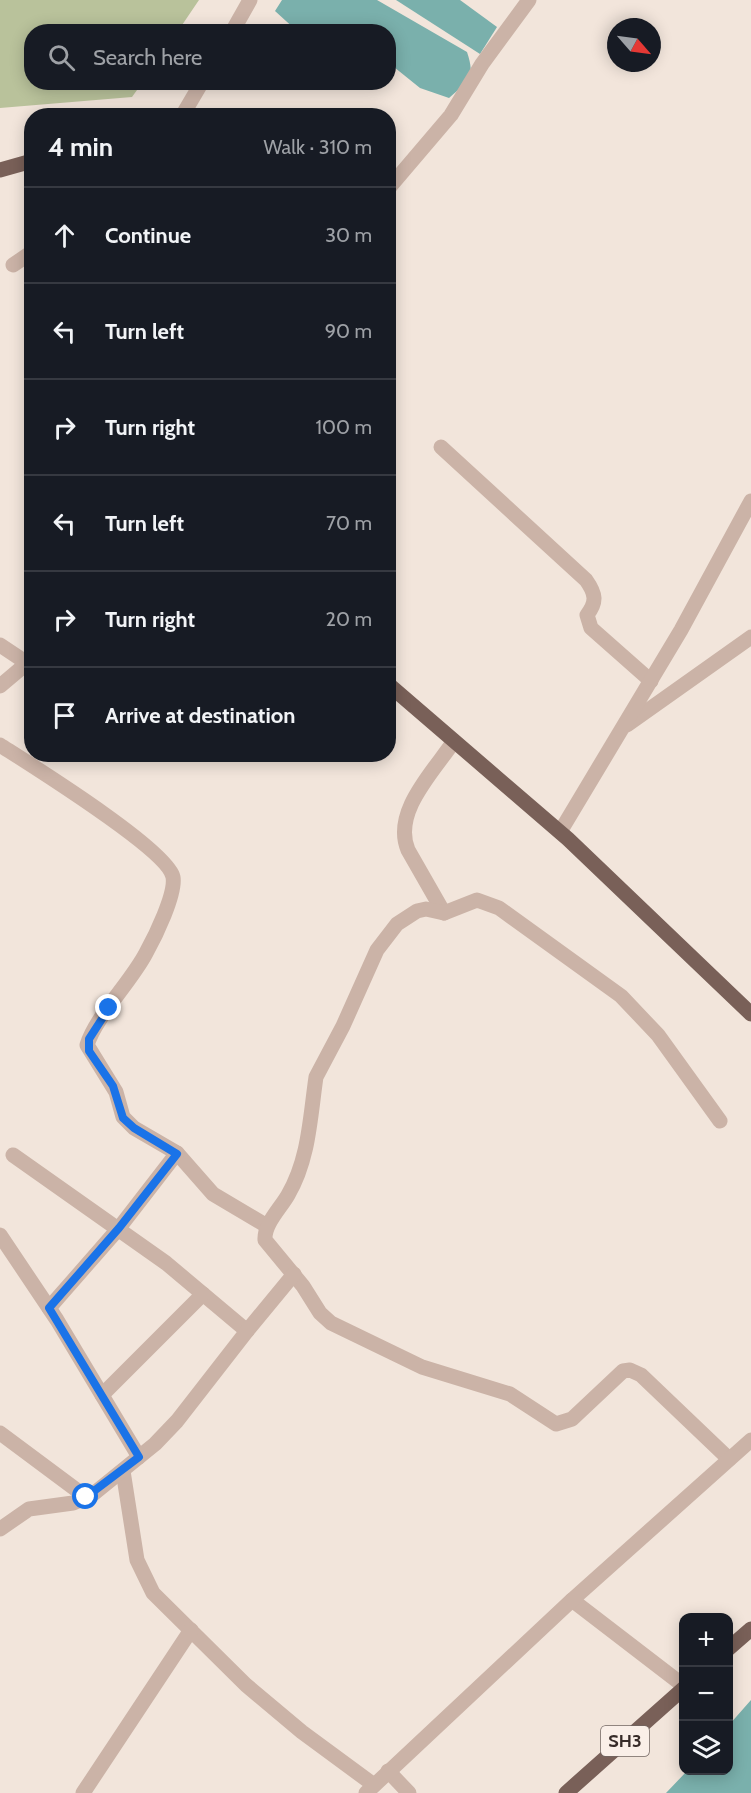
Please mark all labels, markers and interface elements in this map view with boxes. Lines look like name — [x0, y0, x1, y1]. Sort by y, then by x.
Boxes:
north arrow — [607, 18, 661, 72]
search box — [24, 24, 396, 90]
icon: search — [45, 41, 78, 74]
text: Search here — [93, 44, 202, 71]
text: 4 min — [48, 131, 113, 163]
text: Walk · 310 m — [264, 135, 372, 159]
icon: ahead — [48, 219, 81, 252]
text: Continue — [105, 222, 191, 249]
text: 30 m — [325, 223, 372, 247]
icon: left — [48, 315, 81, 348]
text: Turn left — [105, 318, 184, 345]
text: 90 m — [325, 319, 372, 343]
icon: right — [48, 411, 81, 444]
text: Turn right — [105, 414, 195, 441]
text: 100 m — [316, 415, 372, 439]
icon: left — [48, 507, 81, 540]
text: Turn left — [105, 510, 184, 537]
text: 70 m — [326, 511, 372, 535]
icon: right — [48, 603, 81, 636]
text: Turn right — [105, 606, 195, 633]
text: 20 m — [326, 607, 372, 631]
icon: arrive — [48, 699, 81, 732]
text: Arrive at destination — [105, 702, 295, 729]
route end — [95, 994, 121, 1020]
route start — [72, 1483, 98, 1509]
map controls — [679, 1613, 733, 1775]
button: + — [679, 1613, 733, 1667]
button: − — [679, 1667, 733, 1721]
button: layers — [679, 1721, 733, 1775]
road number: SH3 — [601, 1726, 649, 1756]

